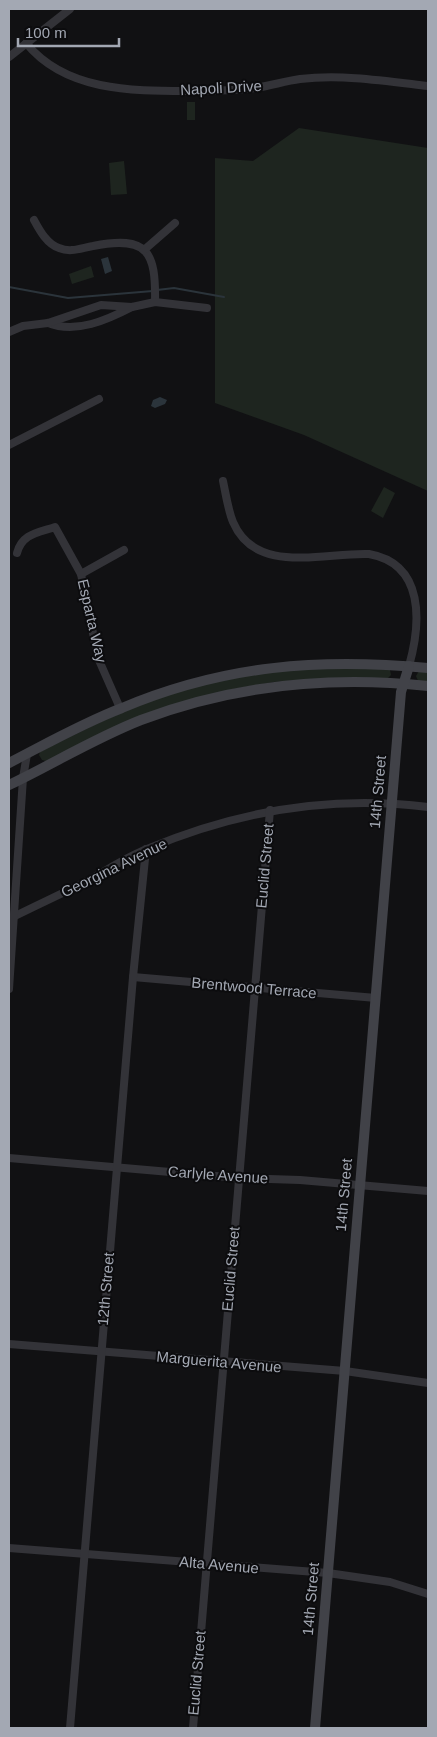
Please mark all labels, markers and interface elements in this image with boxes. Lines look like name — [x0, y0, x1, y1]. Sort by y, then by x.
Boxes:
scale bar — [18, 15, 119, 47]
text: 100 m — [25, 24, 67, 41]
street label: Napoli Drive — [180, 77, 262, 98]
street label: Esparta Way — [75, 577, 110, 665]
street label: 14th Street — [366, 754, 389, 829]
street label: Euclid Street — [252, 822, 277, 909]
street label: Georgina Avenue — [58, 835, 169, 901]
street label: Brentwood Terrace — [191, 974, 317, 1001]
street label: 14th Street — [332, 1157, 355, 1232]
street label: Carlyle Avenue — [167, 1163, 269, 1186]
street label: Euclid Street — [218, 1225, 243, 1312]
street label: 12th Street — [94, 1251, 117, 1326]
street label: Marguerita Avenue — [156, 1348, 282, 1375]
street label: Alta Avenue — [179, 1553, 260, 1576]
street label: 14th Street — [299, 1561, 322, 1636]
street label: Euclid Street — [184, 1629, 209, 1716]

